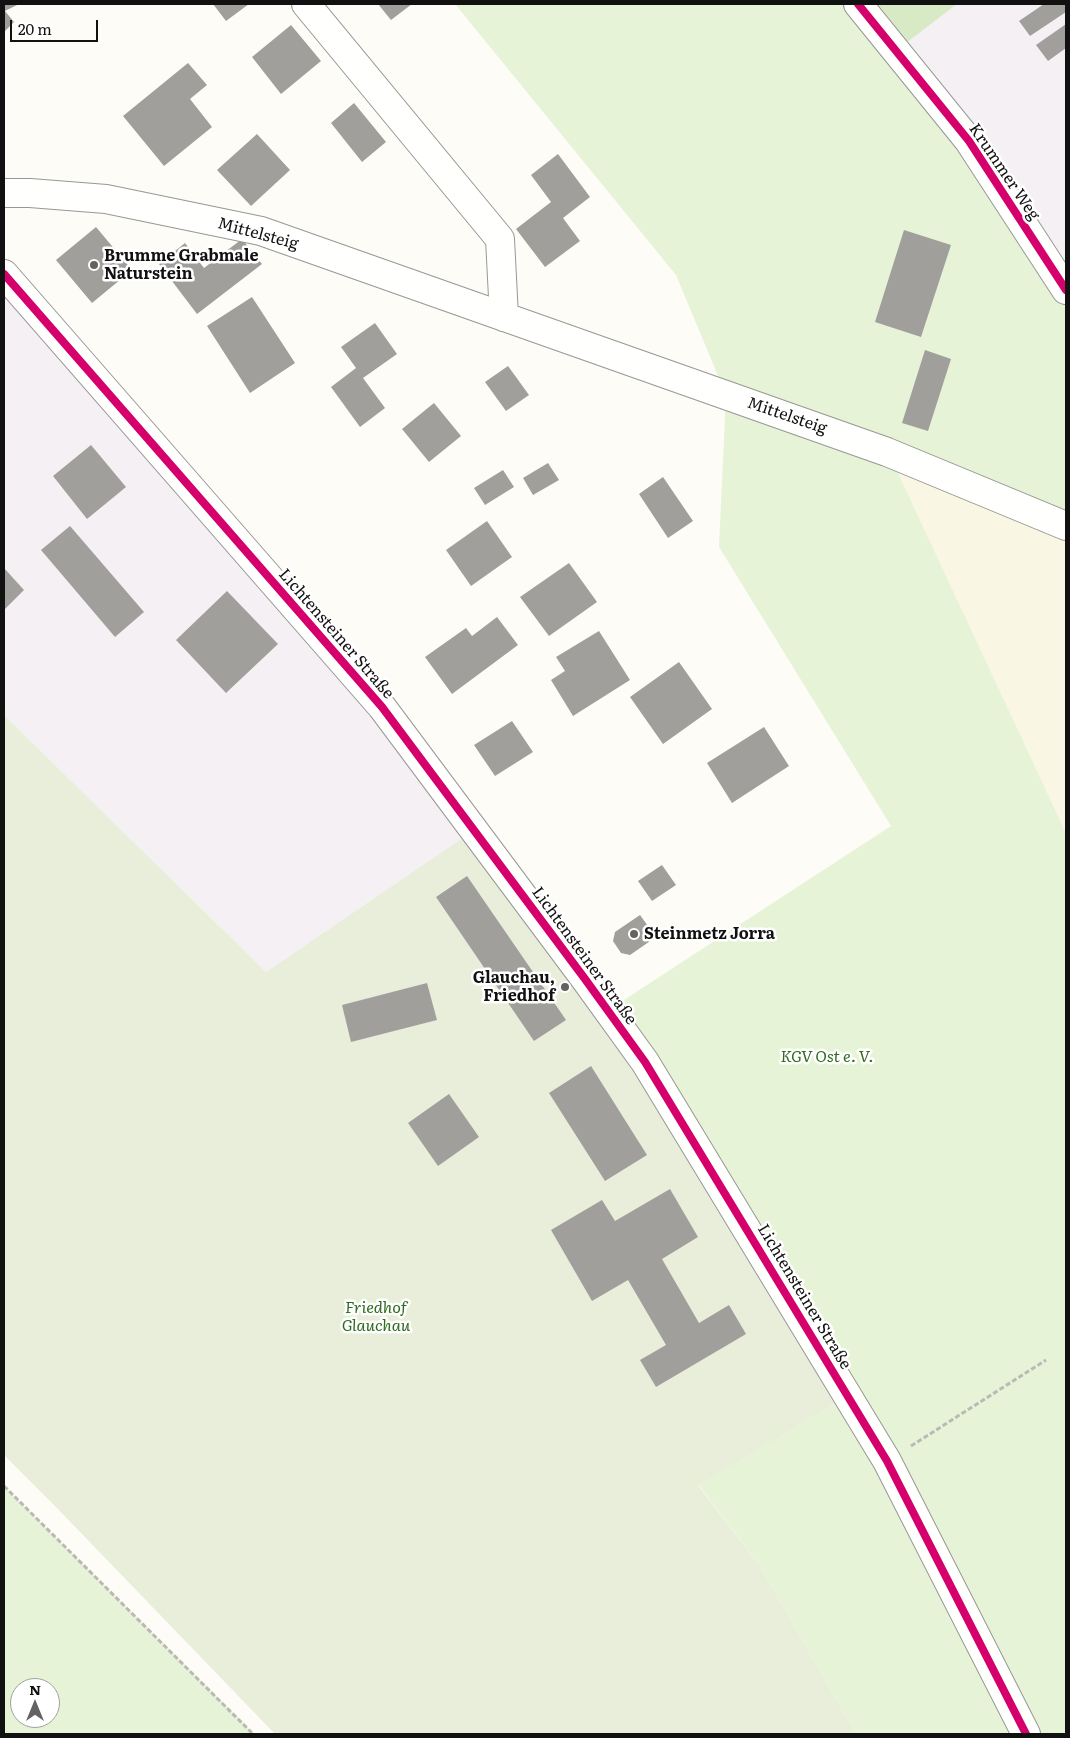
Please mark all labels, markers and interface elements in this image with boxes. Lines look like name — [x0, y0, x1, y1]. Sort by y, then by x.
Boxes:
scale bar — [12, 10, 100, 42]
text: 20 m — [18, 17, 52, 40]
street label: Krummer Weg — [965, 120, 1043, 224]
street label: Mittelsteig — [215, 214, 301, 254]
place label: Brumme Grabmale Naturstein — [104, 246, 258, 284]
marker: Brumme Grabmale Naturstein — [88, 259, 100, 271]
street label: Mittelsteig — [745, 393, 829, 439]
street label: Lichtensteiner Straße — [274, 565, 398, 703]
street label: Lichtensteiner Straße — [527, 883, 641, 1029]
place label: Steinmetz Jorra — [644, 924, 775, 944]
marker: Steinmetz Jorra — [628, 928, 640, 940]
place label: Glauchau, Friedhof — [473, 968, 555, 1006]
marker: Glauchau, Friedhof — [559, 981, 571, 993]
park label: KGV Ost e. V. — [781, 1047, 873, 1067]
street label: Lichtensteiner Straße — [753, 1221, 855, 1373]
park label: Friedhof Glauchau — [342, 1298, 410, 1336]
north arrow — [10, 1678, 60, 1728]
text: N — [29, 1679, 41, 1699]

